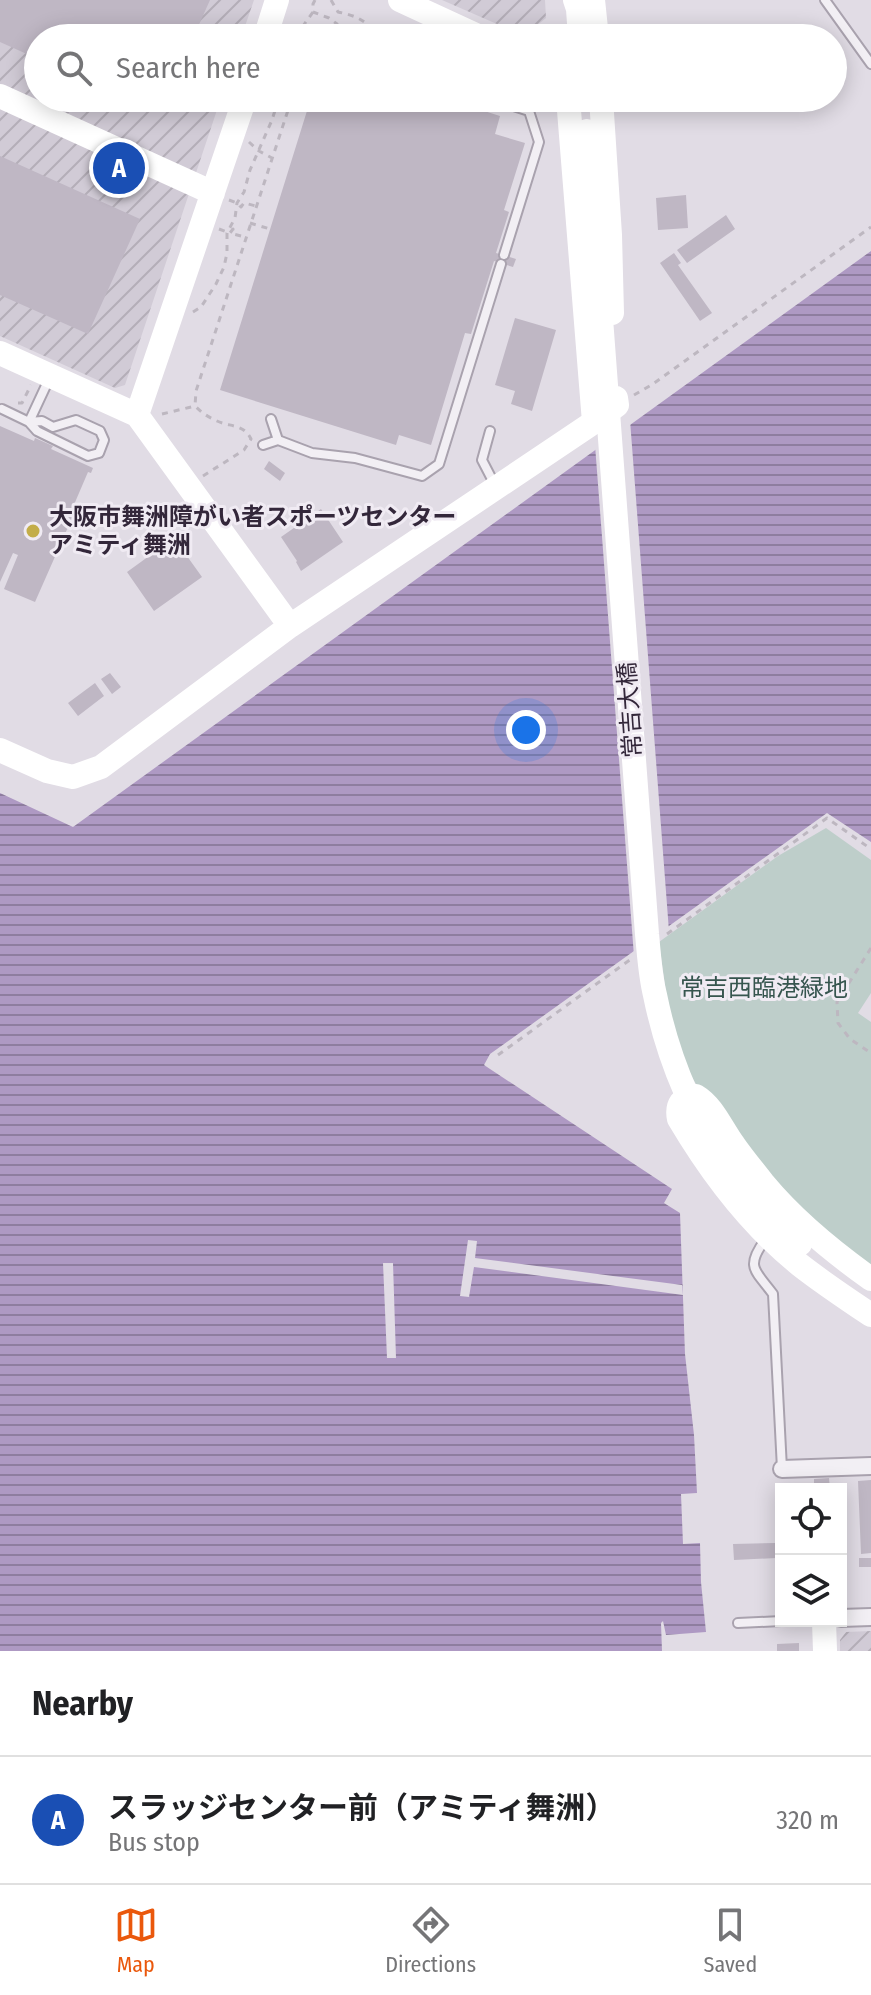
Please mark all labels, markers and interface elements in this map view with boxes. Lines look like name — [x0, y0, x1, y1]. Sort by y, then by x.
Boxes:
search box — [24, 24, 847, 112]
icon: search — [52, 46, 96, 90]
text: Search here — [116, 50, 261, 86]
pin: A — [93, 138, 145, 198]
place label: 大阪市舞洲障がい者スポーツセンター アミティ舞洲 — [49, 503, 457, 559]
marker: 大阪市舞洲障がい者スポーツセンター アミティ舞洲 — [24, 522, 42, 540]
street label: 常吉大橋 — [613, 661, 647, 759]
your location — [506, 710, 546, 750]
park label: 常吉西臨港緑地 — [680, 974, 848, 1002]
map controls — [775, 1483, 847, 1627]
button: locate — [775, 1483, 847, 1555]
button: layers — [775, 1555, 847, 1627]
text: Nearby — [32, 1683, 133, 1724]
text: スラッジセンター前（アミティ舞洲） — [108, 1790, 616, 1826]
text: A — [51, 1805, 65, 1836]
text: 320 m — [776, 1805, 839, 1836]
text: Bus stop — [108, 1827, 200, 1858]
tab: Map — [114, 1903, 158, 1978]
tab: Directions — [385, 1903, 476, 1978]
tab: Saved — [704, 1903, 757, 1978]

